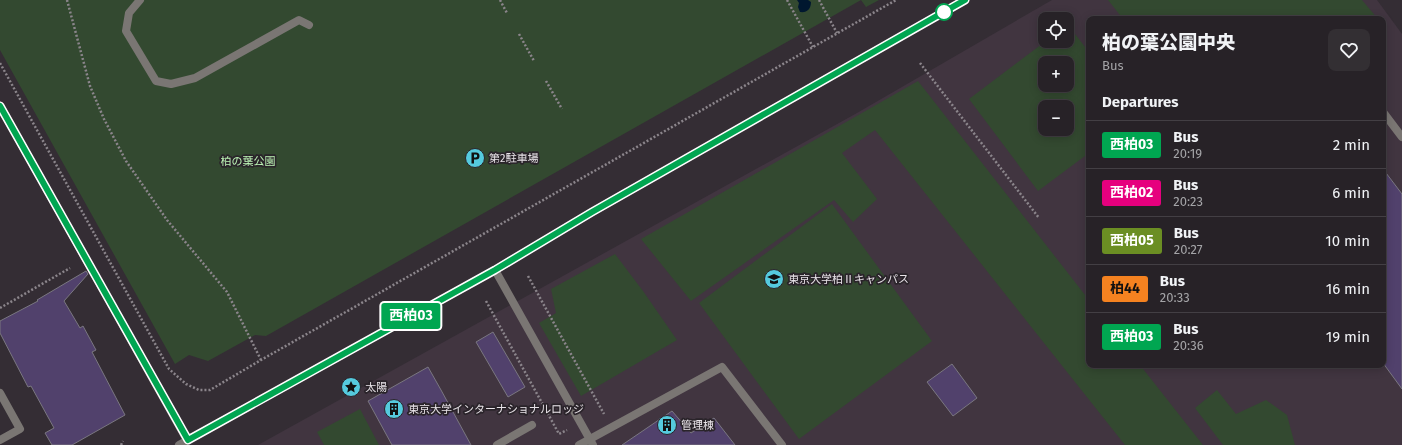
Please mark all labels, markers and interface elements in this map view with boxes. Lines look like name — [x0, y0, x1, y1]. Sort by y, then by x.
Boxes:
unlabelled marker — [935, 3, 953, 21]
map controls — [1038, 12, 1074, 136]
button: locate — [1038, 12, 1074, 48]
button: heart — [1328, 29, 1370, 71]
text: 柏の葉公園中央 — [1102, 31, 1235, 54]
button: + — [1038, 56, 1074, 92]
text: Bus — [1102, 58, 1124, 73]
text: Departures — [1102, 93, 1179, 111]
button: − — [1038, 100, 1074, 136]
text: Bus — [1173, 128, 1198, 146]
text: 西柏03 — [1110, 136, 1153, 153]
text: 2 min — [1333, 136, 1370, 154]
text: 20:19 — [1173, 146, 1202, 161]
parking icon: 第2駐車場 — [464, 147, 486, 169]
place label: 第2駐車場 — [489, 152, 538, 165]
park label: 柏の葉公園 — [221, 155, 276, 168]
text: Bus — [1173, 176, 1198, 194]
text: 西柏02 — [1110, 184, 1153, 201]
text: 6 min — [1332, 184, 1370, 202]
text: 20:23 — [1173, 194, 1203, 209]
text: Bus — [1174, 224, 1199, 242]
text: 西柏05 — [1110, 232, 1154, 249]
text: 10 min — [1325, 232, 1370, 250]
text: 20:27 — [1174, 242, 1203, 257]
school or university icon: 東京大学柏Ⅱキャンパス — [763, 268, 785, 290]
text: Bus — [1160, 272, 1185, 290]
place label: 東京大学柏Ⅱキャンパス — [788, 273, 909, 286]
text: 柏44 — [1110, 280, 1140, 297]
text: 16 min — [1326, 280, 1370, 298]
text: 20:33 — [1160, 290, 1190, 305]
line badge: 西柏03 — [383, 303, 439, 329]
text: 西柏03 — [389, 307, 433, 324]
text: Bus — [1173, 320, 1198, 338]
text: 西柏03 — [1110, 328, 1153, 345]
text: 19 min — [1326, 328, 1370, 346]
text: 20:36 — [1173, 338, 1204, 353]
place icon: 太陽 — [340, 376, 362, 398]
place label: 太陽 — [365, 381, 387, 394]
building icon: 東京大学インターナショナルロッジ — [383, 398, 405, 420]
place label: 東京大学インターナショナルロッジ — [408, 403, 584, 416]
building icon: 管理棟 — [656, 414, 678, 436]
place label: 管理棟 — [681, 419, 714, 432]

